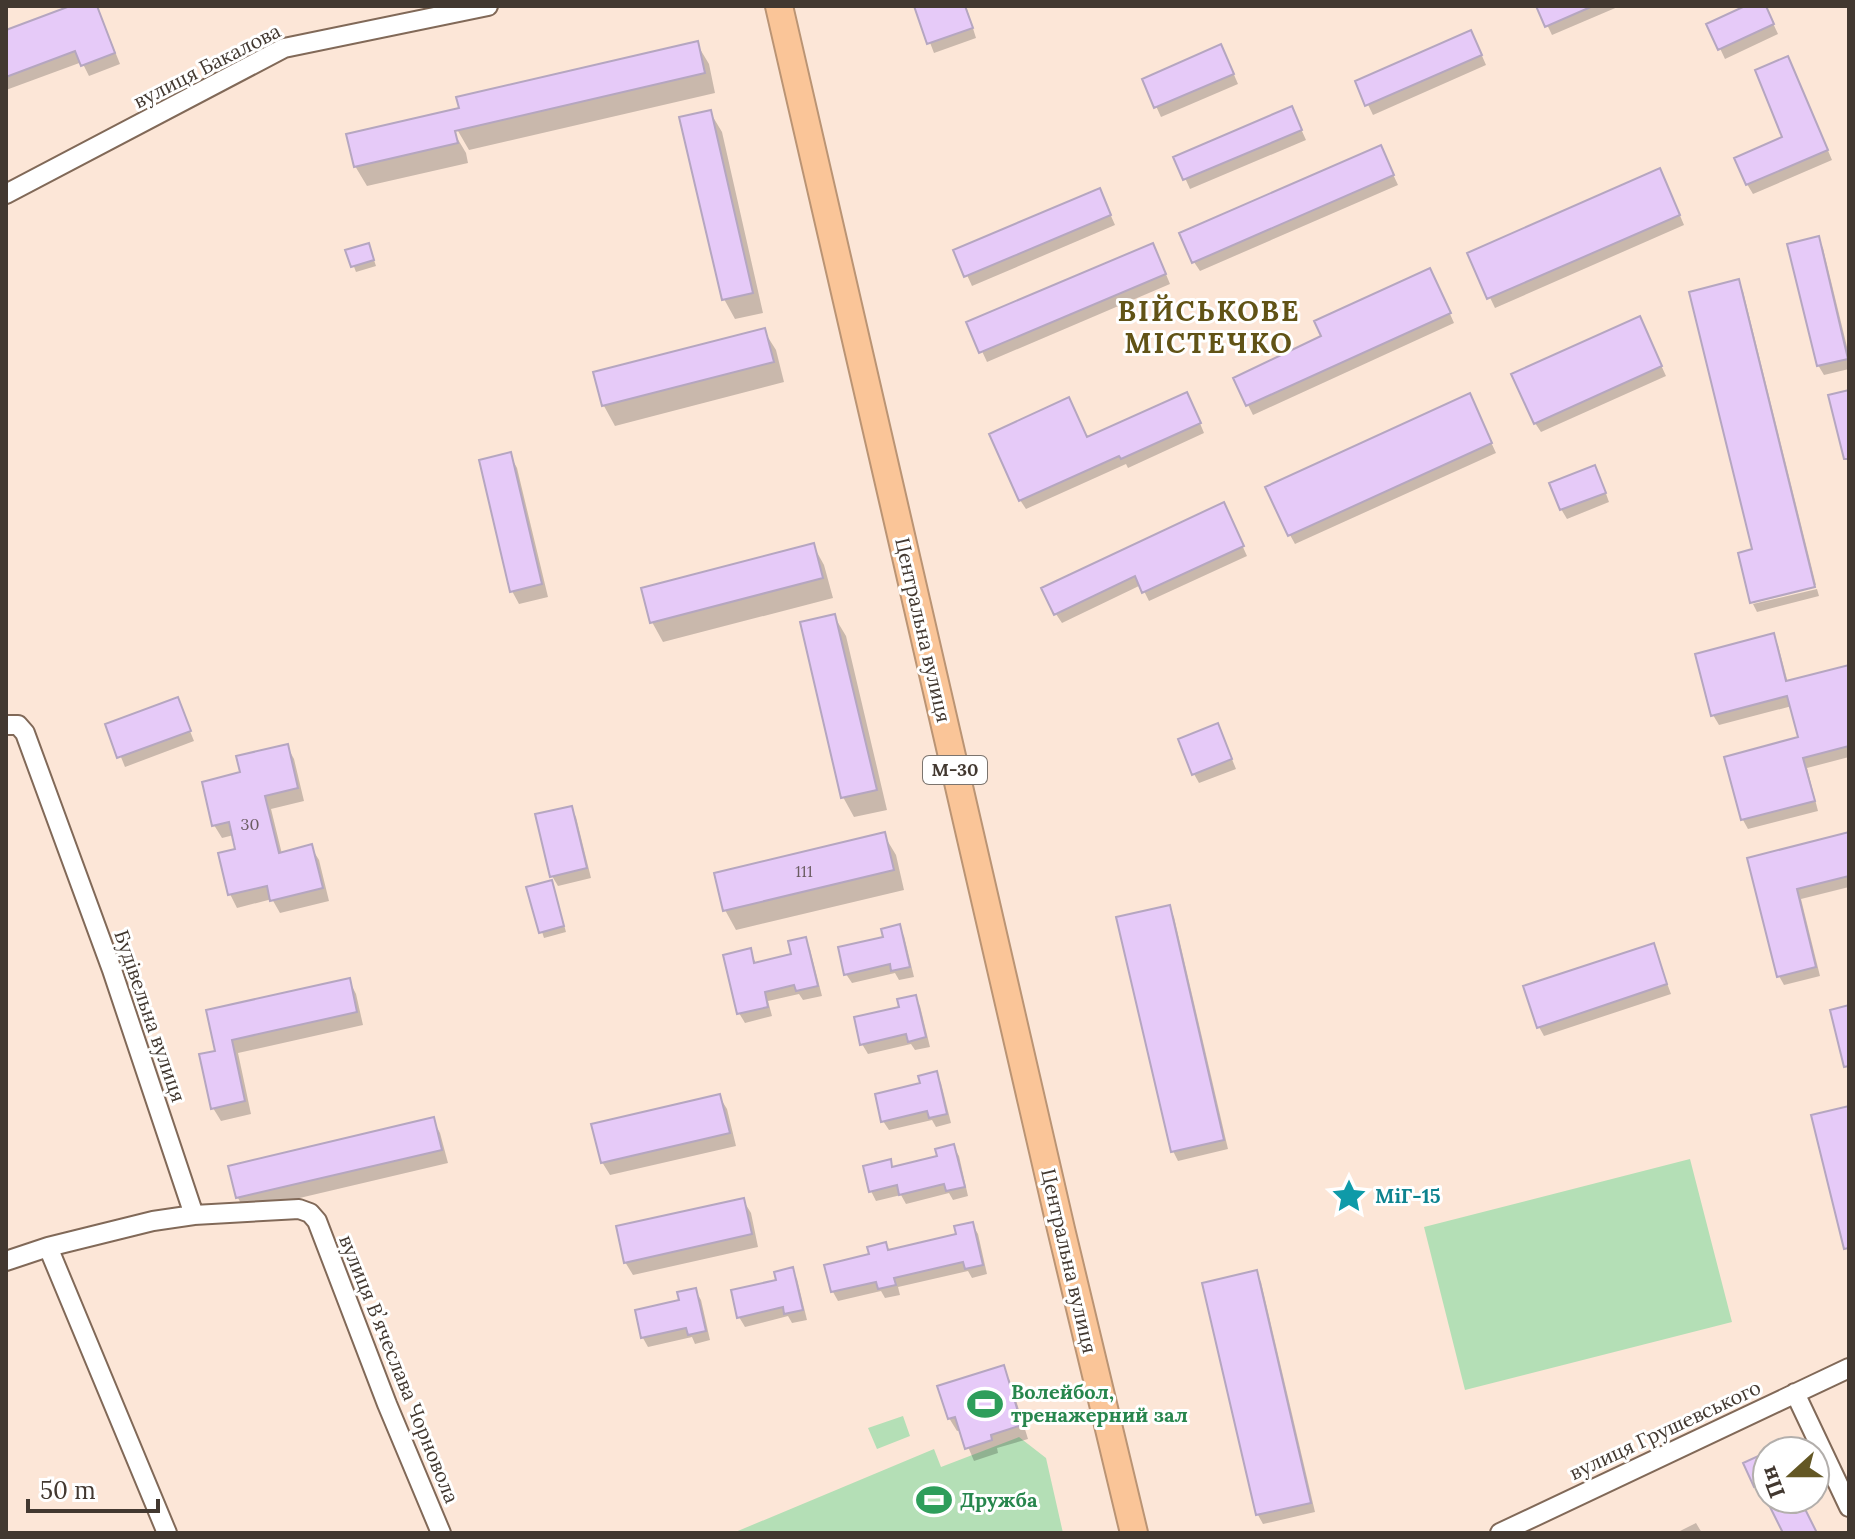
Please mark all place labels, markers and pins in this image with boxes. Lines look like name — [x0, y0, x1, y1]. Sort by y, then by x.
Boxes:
place icon: МіГ-15 — [1330, 1177, 1368, 1215]
place label: МіГ-15 — [1375, 1183, 1441, 1208]
place label: Волейбол, тренажерний зал — [1011, 1379, 1188, 1427]
sports icon: Волейбол, тренажерний зал — [966, 1385, 1004, 1423]
sports icon: Дружба — [915, 1481, 953, 1519]
place label: Дружба — [960, 1487, 1038, 1512]

